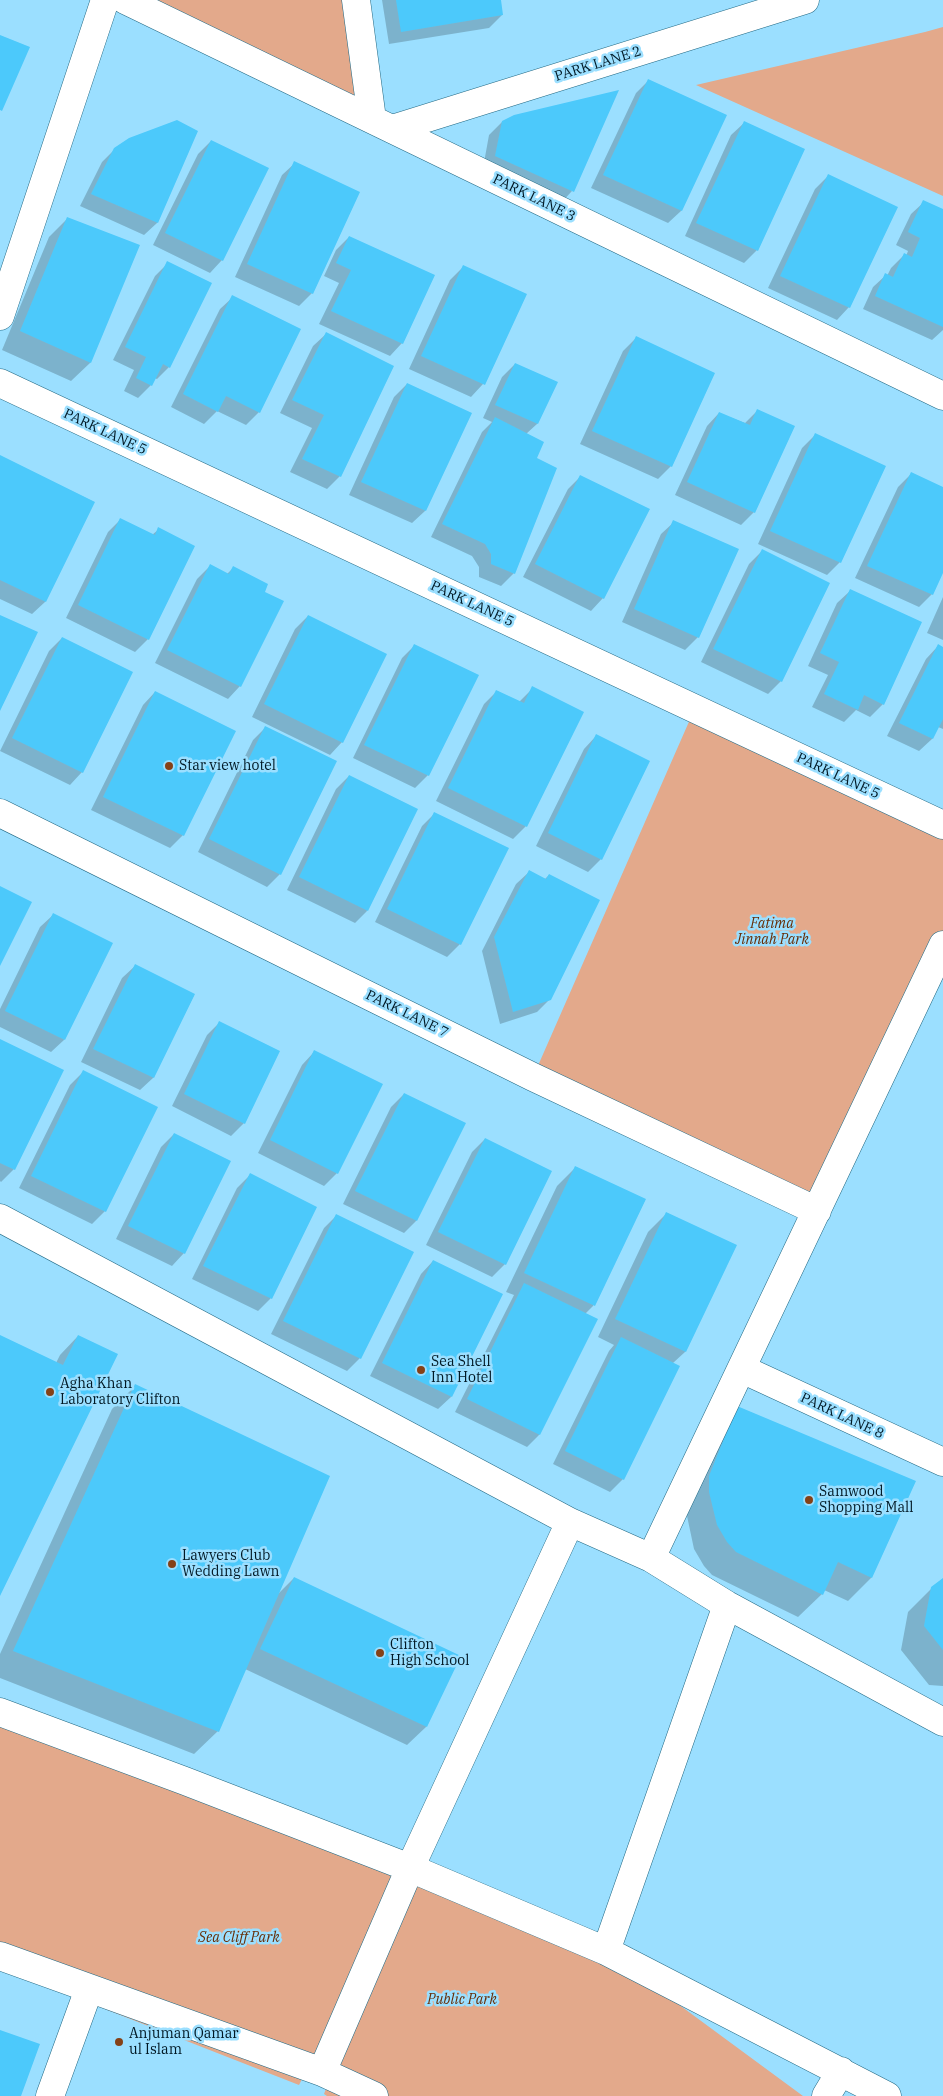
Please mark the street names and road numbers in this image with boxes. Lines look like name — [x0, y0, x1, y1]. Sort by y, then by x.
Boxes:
street label: PARK LANE 2 — [553, 43, 643, 85]
street label: PARK LANE 3 — [490, 171, 578, 225]
street label: PARK LANE 5 — [61, 405, 149, 459]
street label: PARK LANE 5 — [428, 577, 516, 631]
street label: PARK LANE 5 — [794, 749, 882, 803]
street label: PARK LANE 7 — [363, 987, 451, 1041]
street label: PARK LANE 8 — [798, 1389, 886, 1443]

